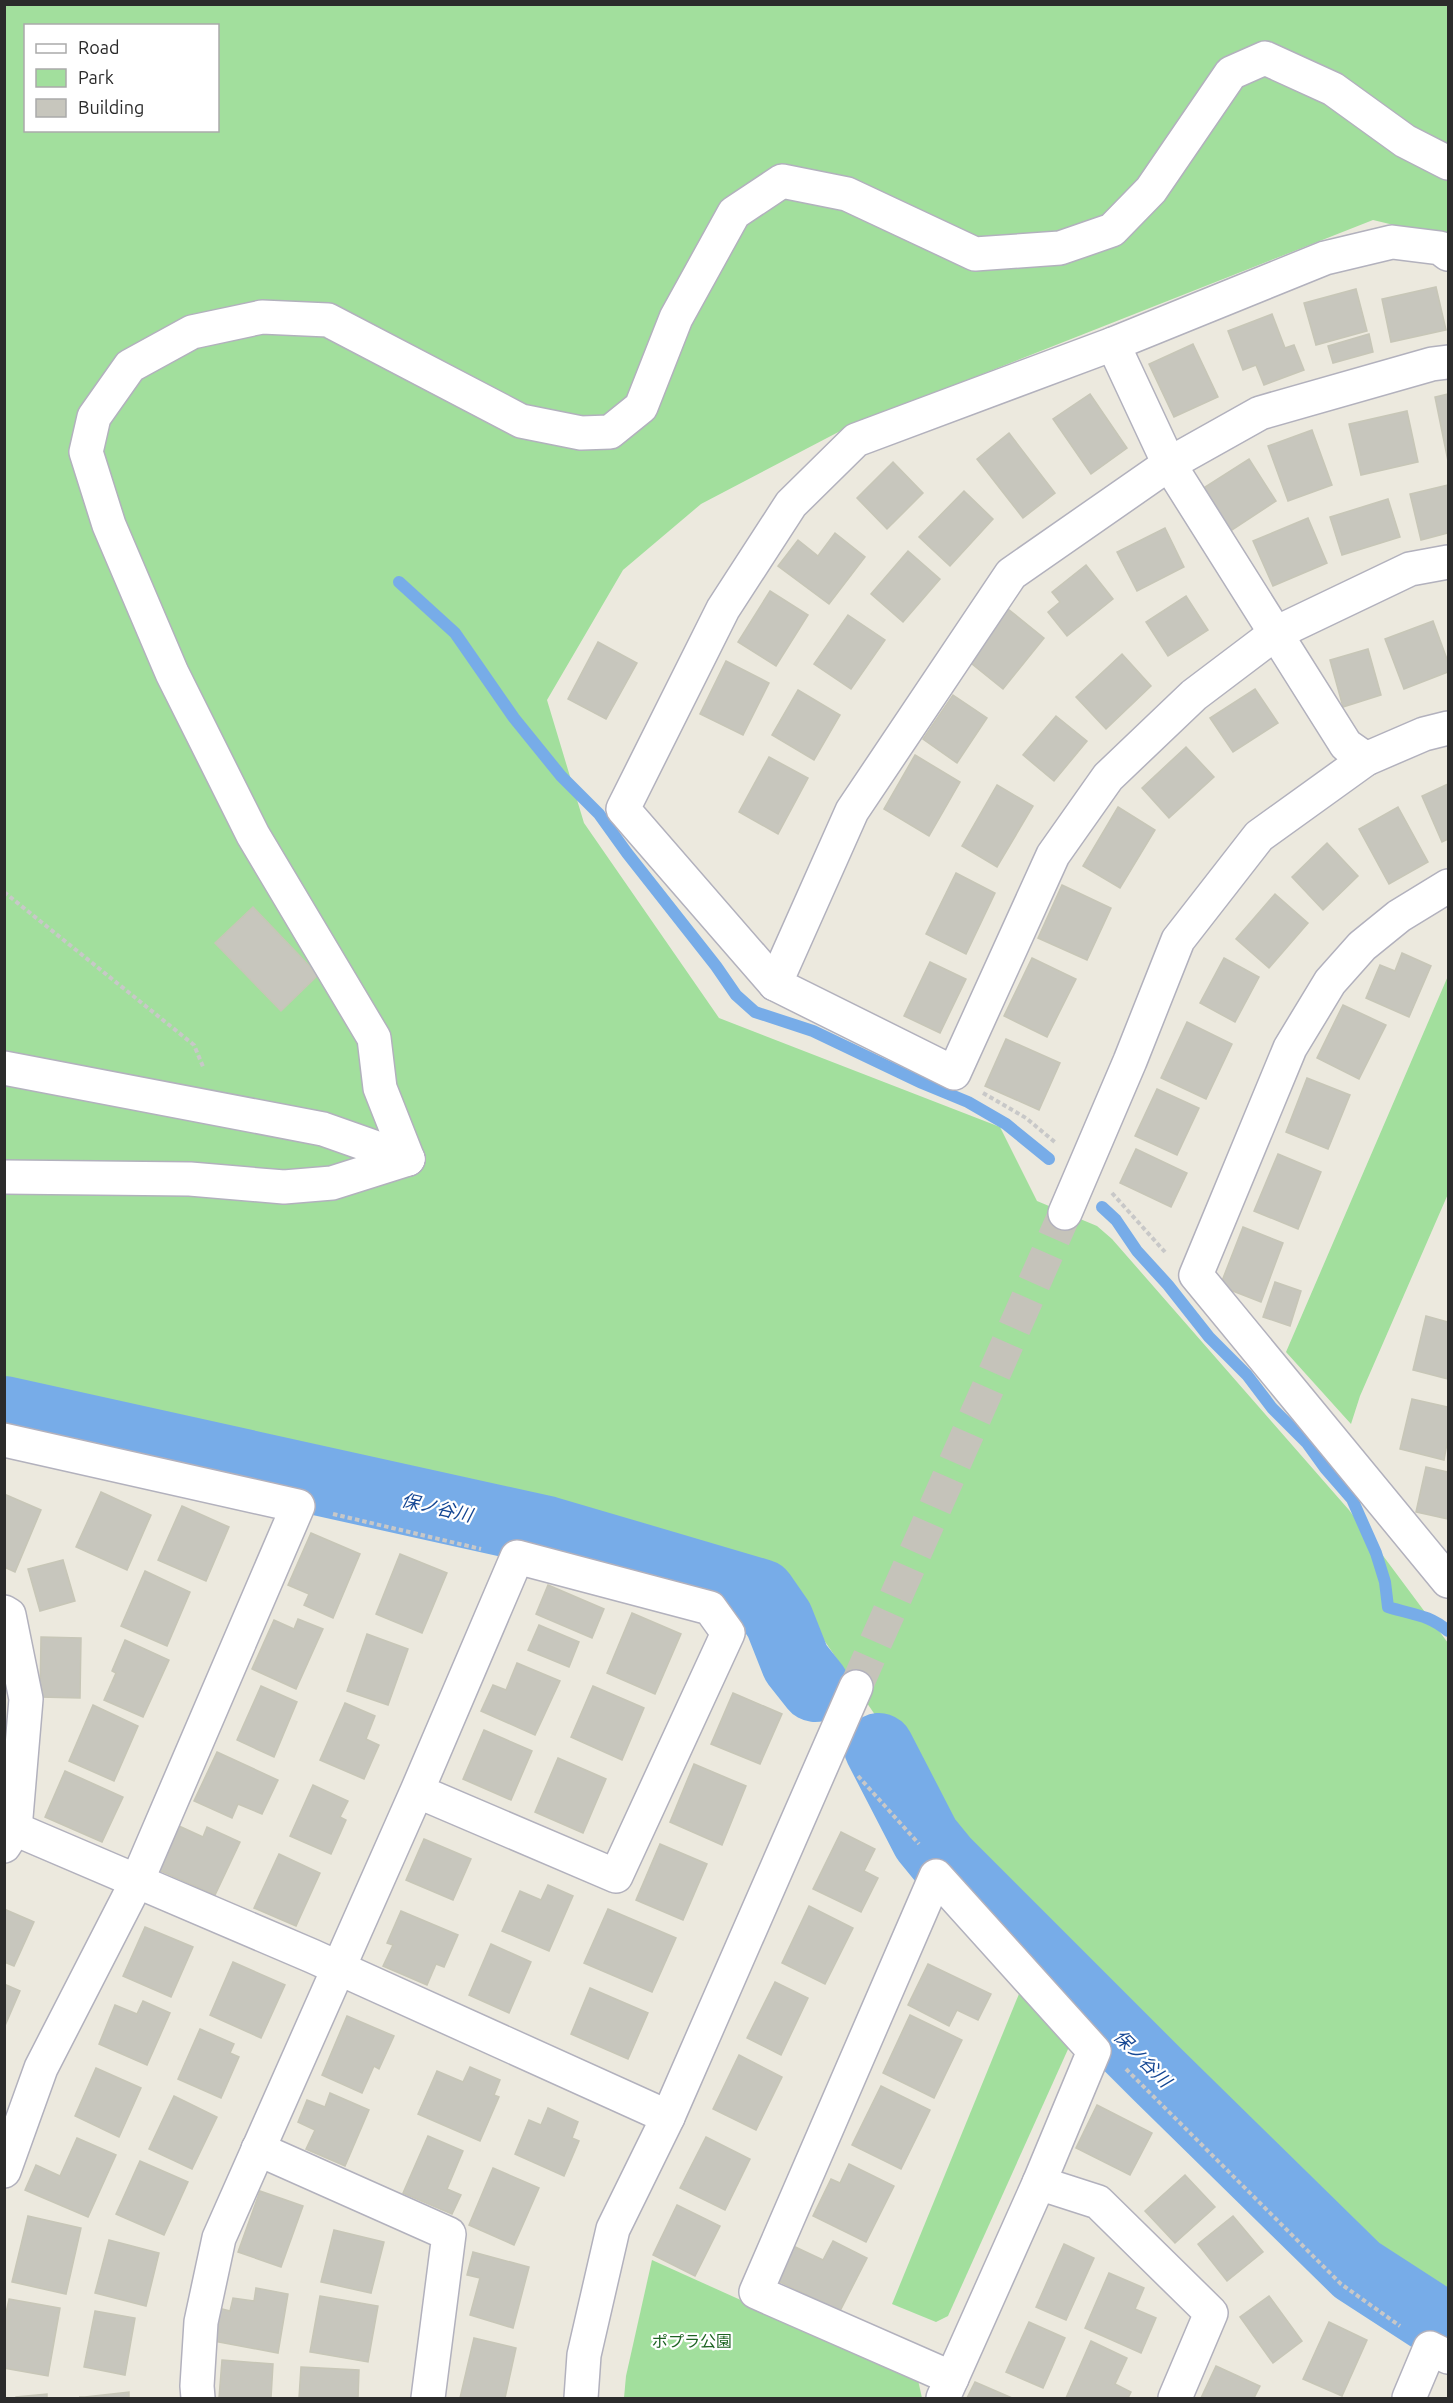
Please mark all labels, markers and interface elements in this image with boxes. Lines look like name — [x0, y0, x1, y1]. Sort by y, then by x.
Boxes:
legend — [24, 24, 219, 132]
text: Road — [78, 37, 120, 57]
text: Park — [78, 67, 114, 87]
text: Building — [78, 97, 144, 117]
water label: 保ノ谷川 — [400, 1489, 476, 1525]
water label: 保ノ谷川 — [1110, 2025, 1177, 2092]
park label: ポプラ公園 — [652, 2332, 732, 2350]

